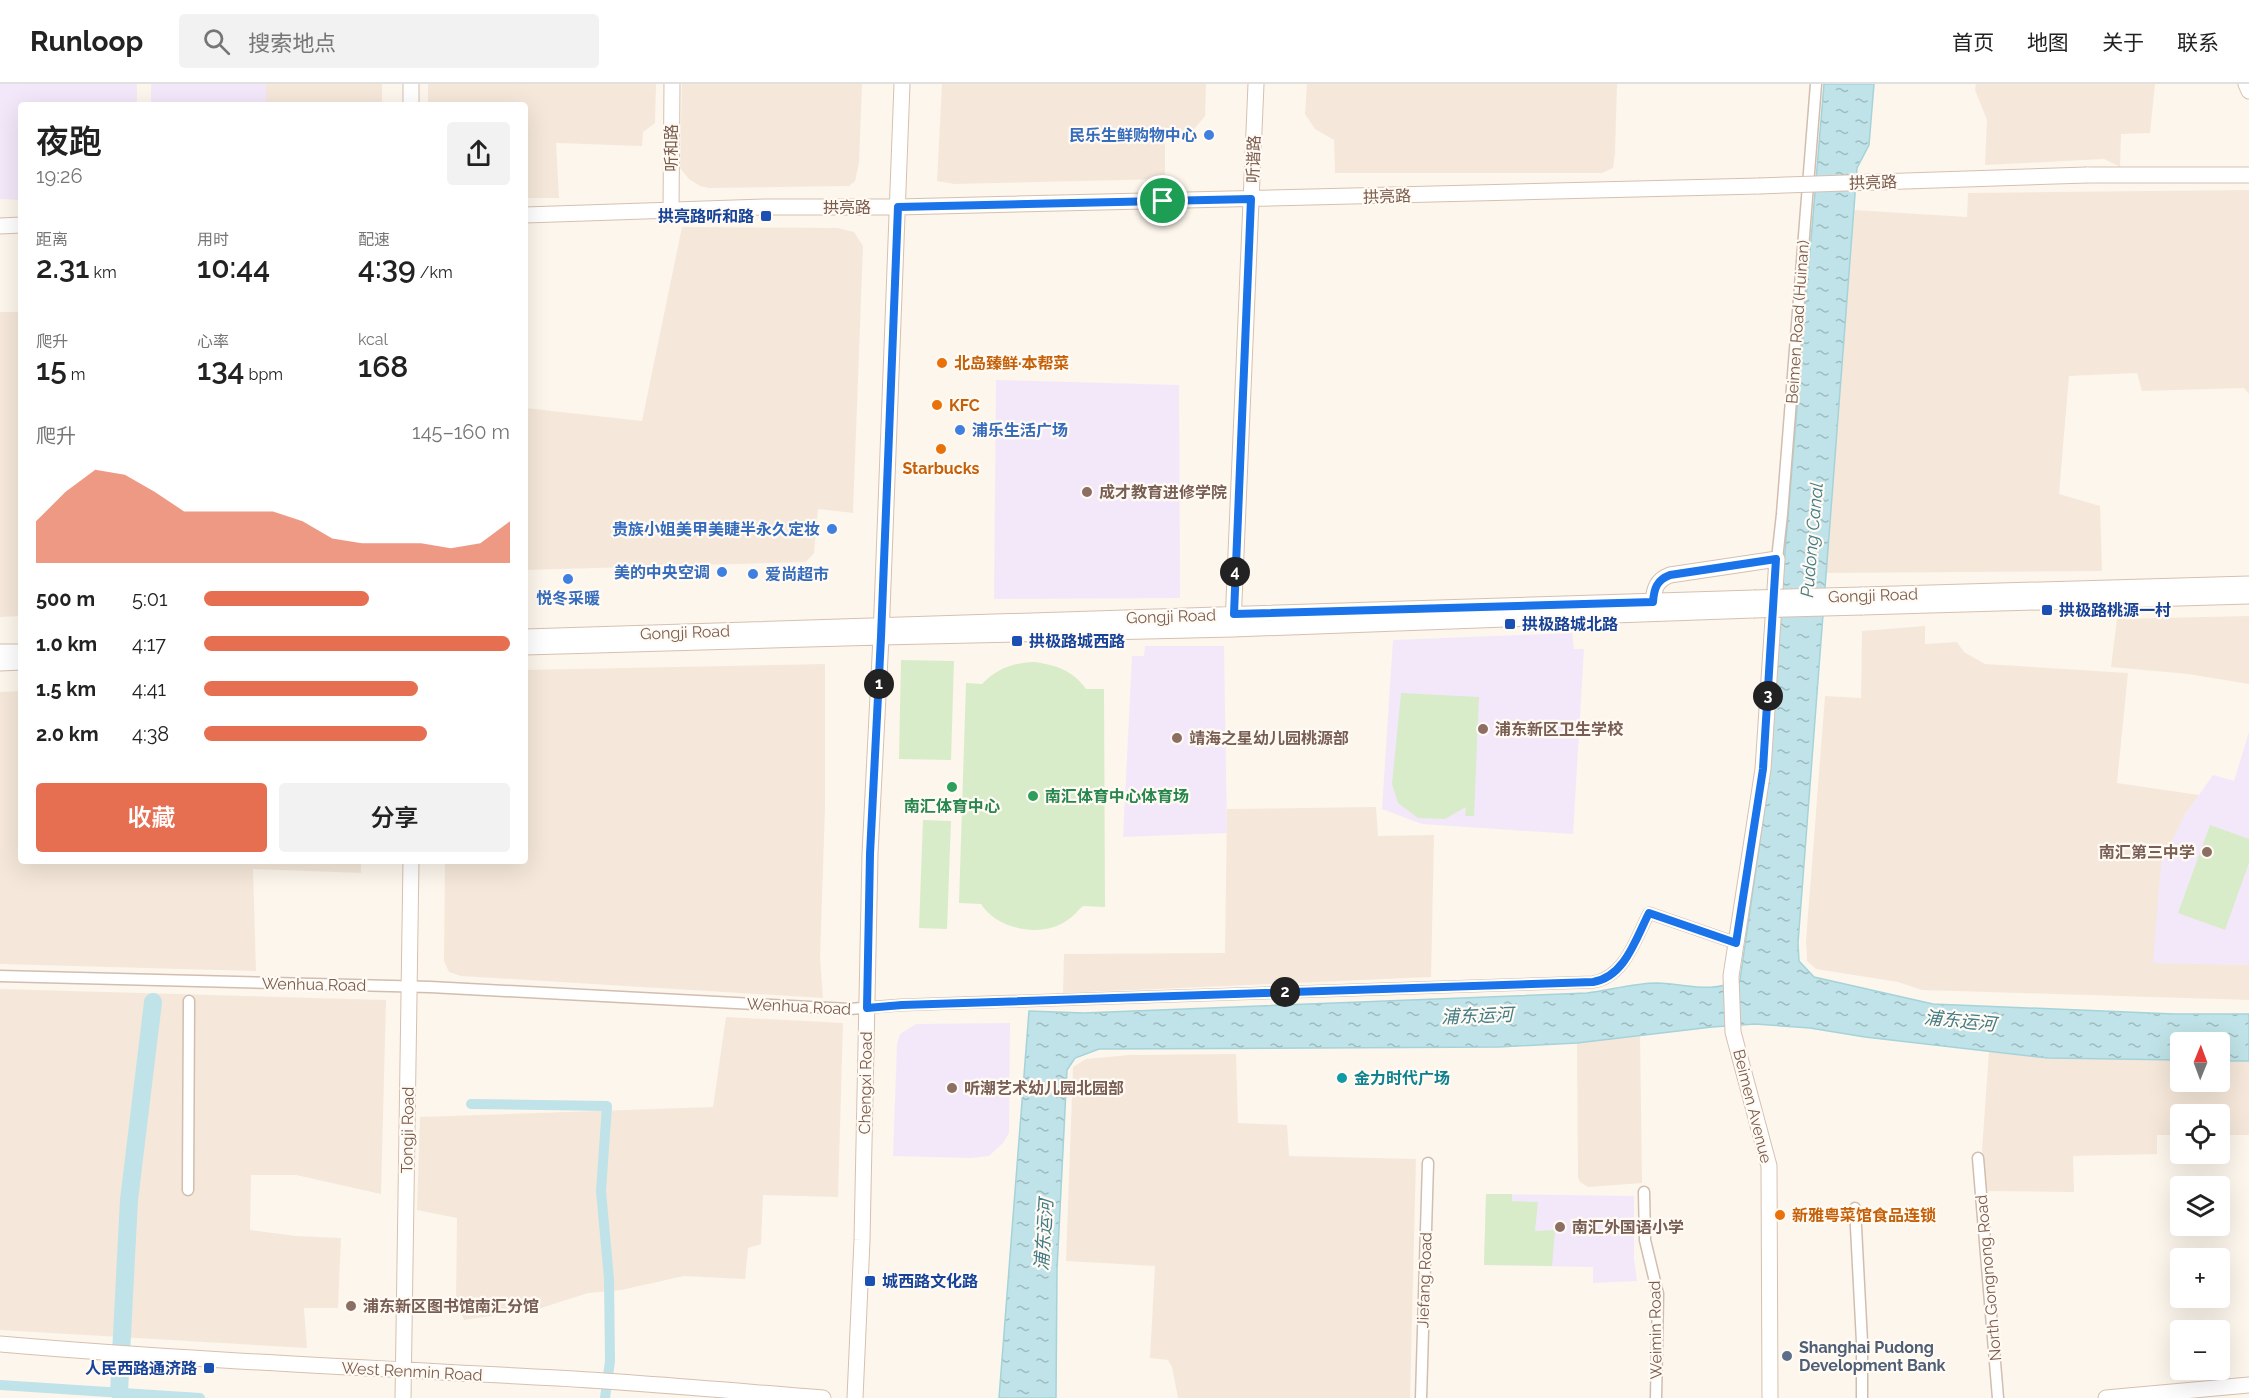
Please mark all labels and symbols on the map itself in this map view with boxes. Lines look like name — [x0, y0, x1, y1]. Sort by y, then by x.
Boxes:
street label: 听和路 — [662, 124, 681, 172]
place label: 民乐生鲜购物中心 — [1069, 126, 1197, 145]
marker: 民乐生鲜购物中心 — [1202, 128, 1216, 142]
street label: 听谐路 — [1243, 135, 1264, 183]
street label: 拱亮路 — [1849, 172, 1897, 193]
pin — [1137, 175, 1188, 226]
street label: 拱亮路 — [1363, 186, 1411, 207]
street label: 拱亮路 — [823, 198, 871, 217]
place label: 拱亮路听和路 — [658, 207, 754, 226]
marker: 拱亮路听和路 — [759, 209, 773, 223]
street label: Beimen Road (Huinan) — [1782, 239, 1813, 405]
place label: 北岛臻鲜·本帮菜 — [954, 354, 1070, 373]
marker: 北岛臻鲜·本帮菜 — [935, 356, 949, 370]
place label: KFC — [949, 396, 980, 415]
marker: KFC — [930, 398, 944, 412]
place label: 浦乐生活广场 — [972, 421, 1068, 440]
marker: 浦乐生活广场 — [953, 423, 967, 437]
marker: Starbucks — [934, 442, 948, 456]
place label: Starbucks — [903, 459, 980, 478]
water label: Pudong Canal — [1796, 481, 1827, 598]
place label: 成才教育进修学院 — [1099, 483, 1227, 502]
marker: 成才教育进修学院 — [1080, 485, 1094, 499]
place label: 贵族小姐美甲美睫半永久定妆 — [612, 520, 820, 539]
marker: 贵族小姐美甲美睫半永久定妆 — [825, 522, 839, 536]
pin: 4 — [1220, 557, 1250, 587]
place label: 美的中央空调 — [614, 563, 710, 582]
marker: 美的中央空调 — [715, 565, 729, 579]
place label: 爱尚超市 — [765, 565, 829, 584]
marker: 爱尚超市 — [746, 567, 760, 581]
marker: 悦冬采暖 — [561, 572, 575, 586]
street label: Gongji Road — [1828, 584, 1918, 607]
place label: 悦冬采暖 — [536, 589, 600, 608]
place label: 拱极路桃源一村 — [2059, 601, 2171, 620]
marker: 拱极路桃源一村 — [2040, 603, 2054, 617]
street label: Gongji Road — [1126, 605, 1216, 628]
place label: 拱极路城北路 — [1522, 615, 1618, 634]
marker: 拱极路城北路 — [1503, 617, 1517, 631]
street label: Gongji Road — [640, 621, 730, 644]
place label: 拱极路城西路 — [1029, 632, 1125, 651]
marker: 拱极路城西路 — [1010, 634, 1024, 648]
pin: 1 — [864, 669, 894, 699]
pin: 3 — [1753, 681, 1783, 711]
place label: 浦东新区卫生学校 — [1495, 720, 1624, 739]
marker: 浦东新区卫生学校 — [1476, 722, 1490, 736]
place label: 靖海之星幼儿园桃源部 — [1189, 729, 1349, 748]
marker: 靖海之星幼儿园桃源部 — [1170, 731, 1184, 745]
marker: 南汇体育中心 — [945, 780, 959, 794]
place label: 南汇体育中心体育场 — [1045, 787, 1189, 806]
marker: 南汇体育中心体育场 — [1026, 789, 1040, 803]
place label: 南汇体育中心 — [904, 797, 1000, 816]
place label: 南汇第三中学 — [2099, 843, 2195, 862]
marker: 南汇第三中学 — [2200, 845, 2214, 859]
street label: Wenhua Road — [262, 974, 366, 995]
pin: 2 — [1270, 977, 1300, 1007]
street label: Wenhua Road — [746, 994, 852, 1019]
water label: 浦东运河 — [1441, 1004, 1516, 1027]
water label: 浦东运河 — [1923, 1006, 2000, 1035]
street label: Chengxi Road — [855, 1031, 876, 1135]
north arrow — [2170, 1032, 2230, 1092]
street label: Beimen Avenue — [1729, 1047, 1776, 1165]
place label: 金力时代广场 — [1354, 1069, 1450, 1088]
marker: 金力时代广场 — [1335, 1071, 1349, 1085]
place label: 听潮艺术幼儿园北园部 — [964, 1079, 1124, 1098]
marker: 听潮艺术幼儿园北园部 — [945, 1081, 959, 1095]
street label: Tongji Road — [397, 1086, 418, 1173]
street label: North Gongnong Road — [1972, 1194, 2005, 1362]
water label: 浦东运河 — [1031, 1195, 1057, 1272]
place label: 新雅粤菜馆食品连锁 — [1792, 1206, 1936, 1225]
marker: 新雅粤菜馆食品连锁 — [1773, 1208, 1787, 1222]
place label: 南汇外国语小学 — [1572, 1218, 1684, 1237]
marker: 南汇外国语小学 — [1553, 1220, 1567, 1234]
street label: Jiefang Road — [1413, 1232, 1436, 1328]
place label: 城西路文化路 — [882, 1272, 978, 1291]
marker: 城西路文化路 — [863, 1274, 877, 1288]
street label: Weimin Road — [1645, 1281, 1666, 1379]
place label: 浦东新区图书馆南汇分馆 — [363, 1297, 539, 1316]
marker: 浦东新区图书馆南汇分馆 — [344, 1299, 358, 1313]
place label: Shanghai Pudong Development Bank — [1799, 1338, 1946, 1375]
marker: Shanghai Pudong Development Bank — [1780, 1349, 1794, 1363]
street label: West Renmin Road — [341, 1358, 483, 1385]
place label: 人民西路通济路 — [85, 1359, 197, 1378]
marker: 人民西路通济路 — [202, 1361, 216, 1375]

